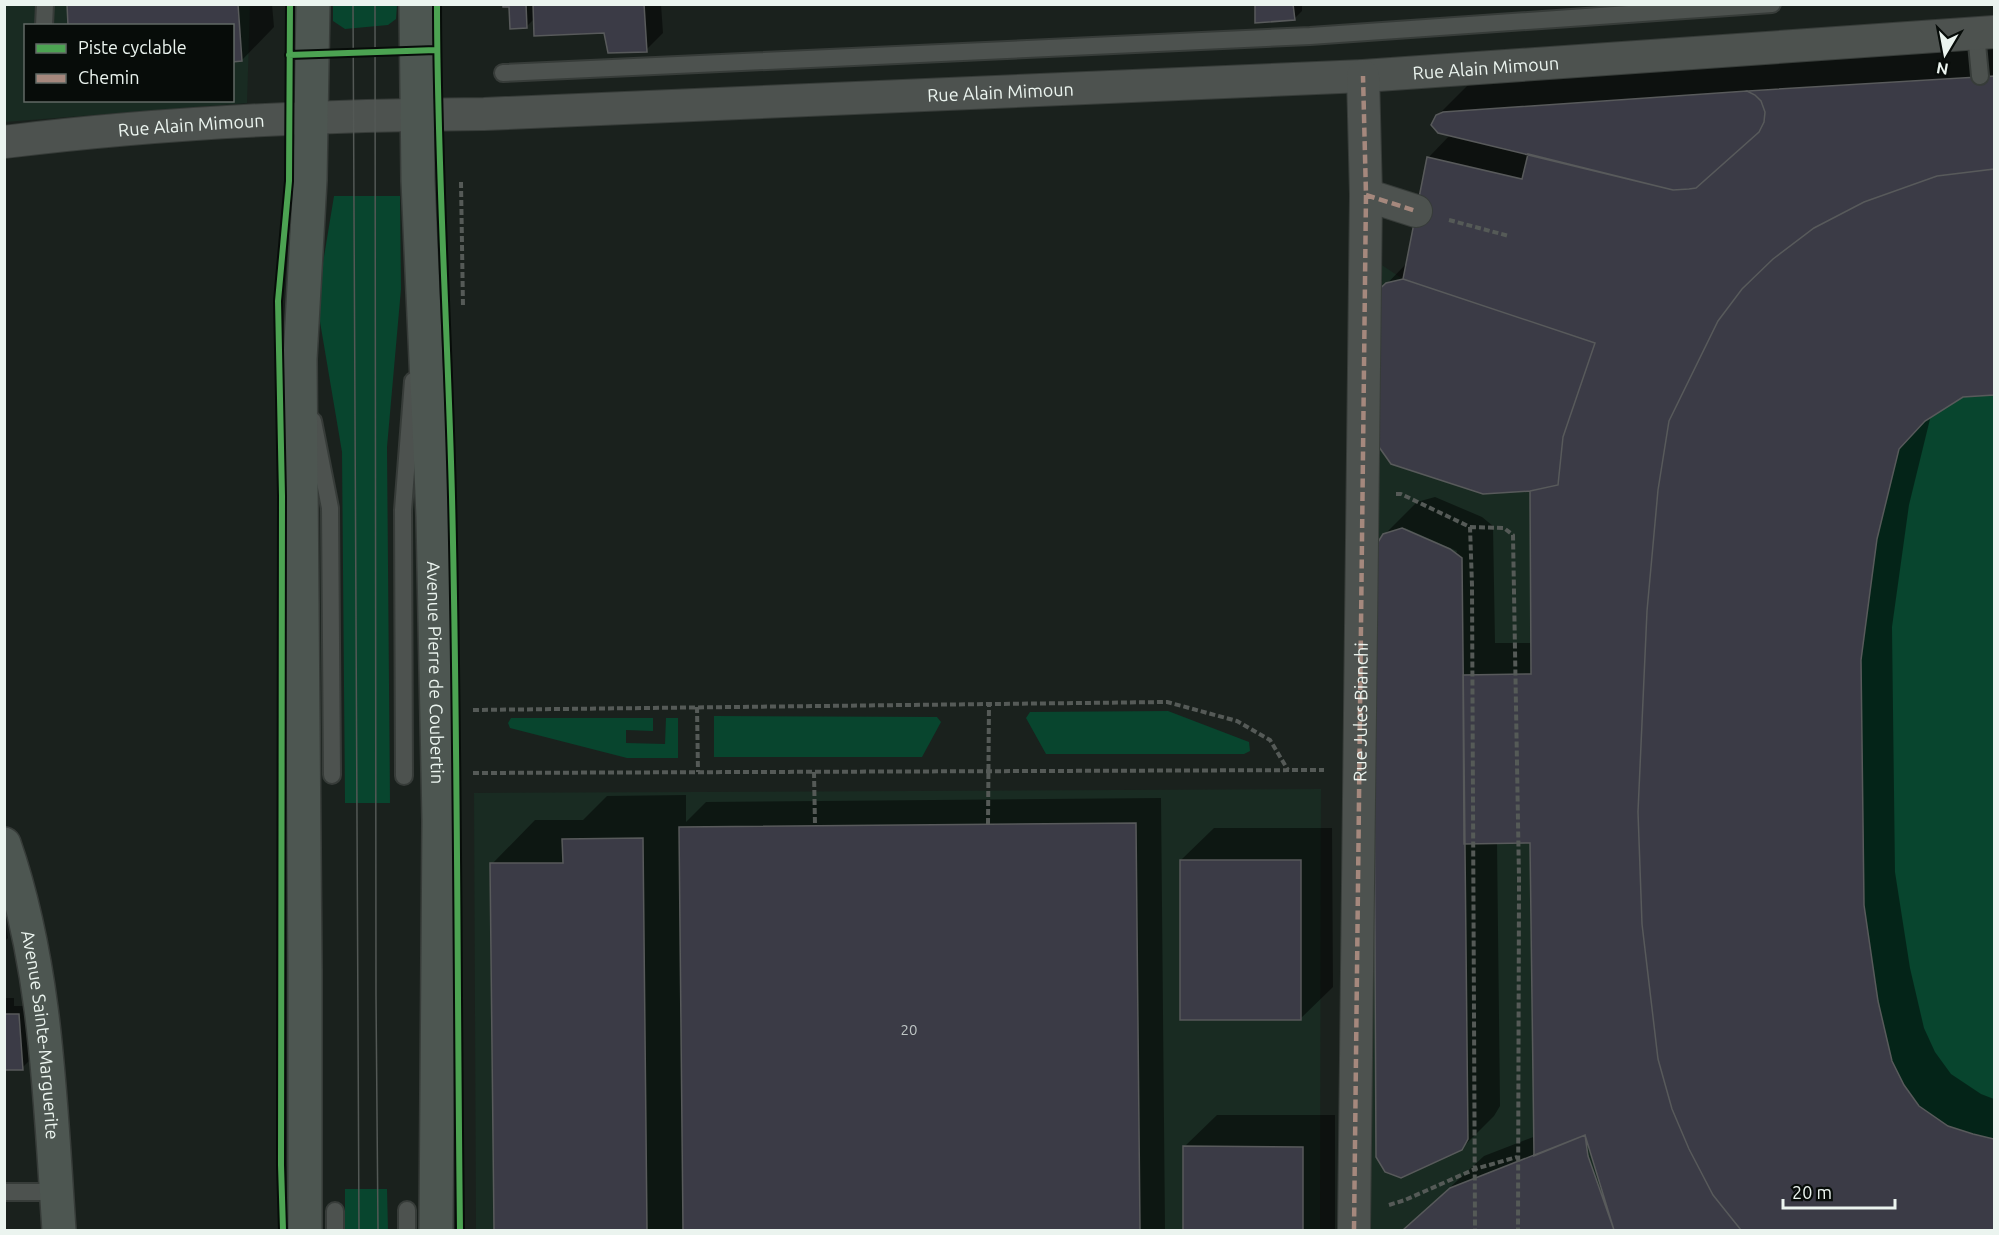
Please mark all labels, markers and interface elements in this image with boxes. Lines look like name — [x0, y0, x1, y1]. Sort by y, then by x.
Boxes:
legend — [24, 24, 234, 102]
north arrow — [1915, 24, 1975, 84]
text: Piste cyclable — [78, 37, 187, 57]
street label: Rue Alain Mimoun — [1412, 52, 1560, 83]
text: N — [1935, 59, 1950, 79]
text: Chemin — [78, 67, 139, 87]
street label: Rue Alain Mimoun — [927, 79, 1074, 105]
street label: Rue Alain Mimoun — [117, 110, 265, 140]
street label: Avenue Pierre de Coubertin — [424, 561, 448, 784]
street label: Rue Jules Bianchi — [1349, 642, 1371, 782]
street label: Avenue Sainte-Marguerite — [18, 928, 63, 1140]
house number: 20 — [901, 1021, 917, 1038]
scale bar — [1783, 1172, 1896, 1210]
text: 20 m — [1792, 1182, 1832, 1202]

